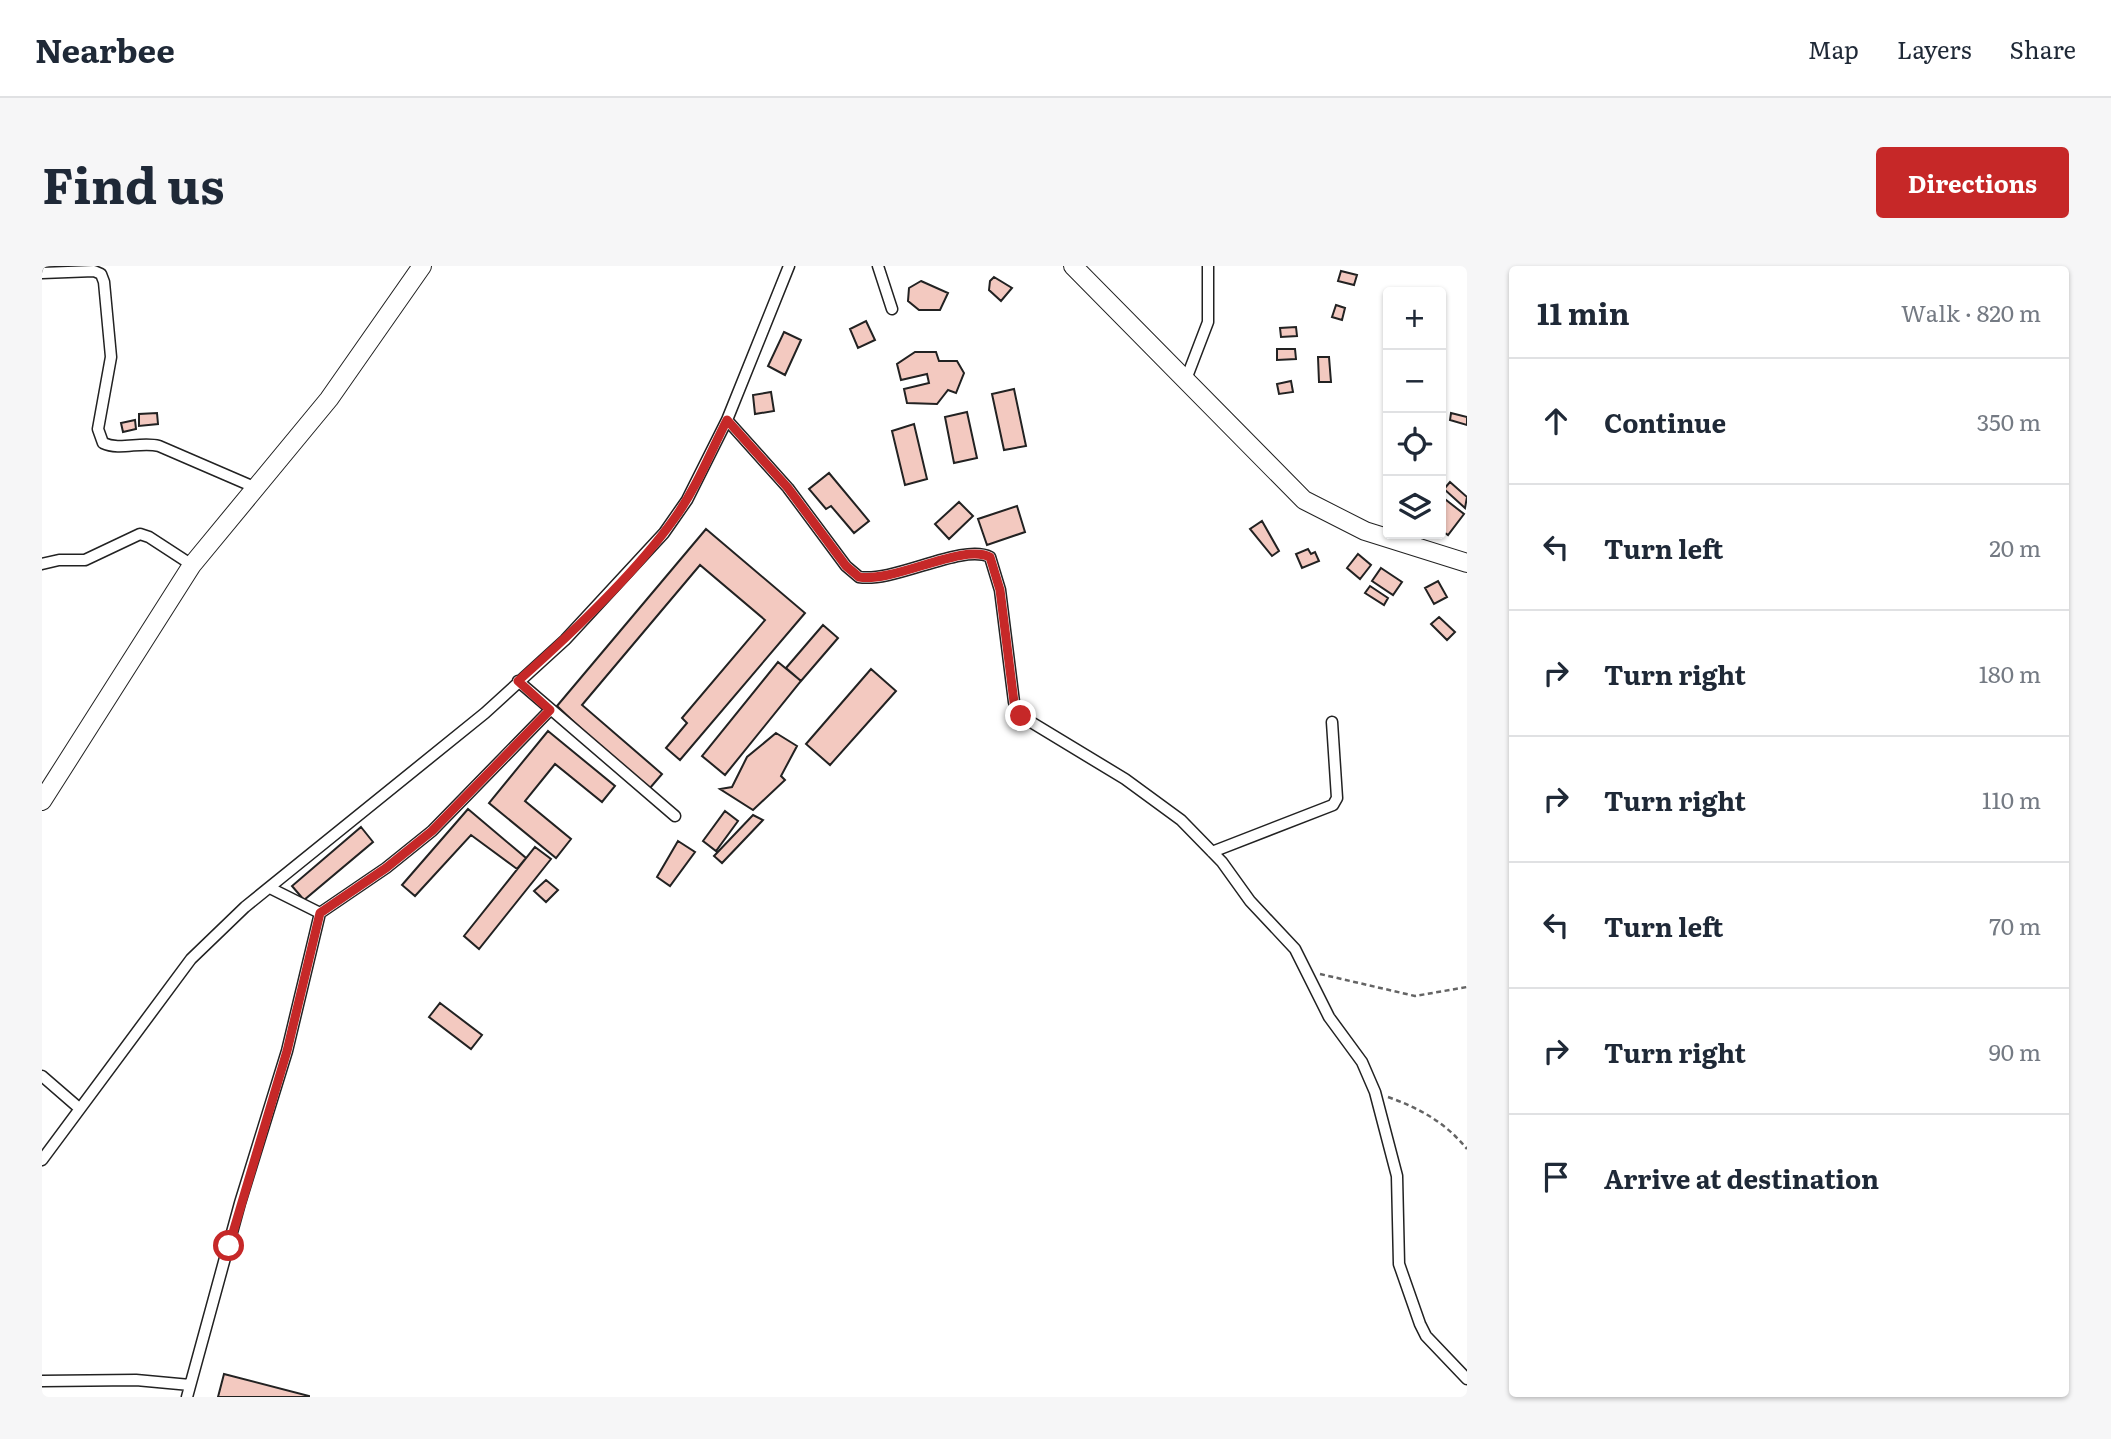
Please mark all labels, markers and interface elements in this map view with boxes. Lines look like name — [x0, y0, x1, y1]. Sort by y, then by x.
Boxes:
text: Nearbee — [35, 24, 175, 73]
text: Map — [1808, 31, 1859, 66]
text: Layers — [1897, 31, 1971, 66]
text: Share — [2009, 31, 2076, 66]
text: Find us — [42, 146, 225, 219]
button: Directions — [1876, 147, 2069, 218]
map controls — [1383, 287, 1446, 539]
button: + — [1383, 287, 1446, 350]
text: 11 min — [1537, 290, 1630, 334]
text: Walk · 820 m — [1901, 295, 2041, 329]
button: − — [1383, 350, 1446, 413]
icon: ahead — [1537, 402, 1575, 440]
text: Continue — [1604, 402, 1726, 441]
text: 350 m — [1977, 404, 2041, 438]
button: locate — [1383, 413, 1446, 476]
button: layers — [1383, 476, 1446, 539]
icon: left — [1537, 528, 1575, 566]
text: Turn left — [1604, 528, 1723, 567]
text: 20 m — [1989, 530, 2041, 564]
icon: right — [1537, 654, 1575, 692]
text: Turn right — [1604, 654, 1746, 693]
text: 180 m — [1979, 656, 2041, 690]
route end — [1005, 700, 1036, 731]
icon: right — [1537, 780, 1575, 818]
text: Turn right — [1604, 780, 1746, 819]
text: 110 m — [1982, 782, 2041, 816]
icon: left — [1537, 906, 1575, 944]
text: Turn left — [1604, 906, 1723, 945]
text: 70 m — [1989, 908, 2041, 942]
icon: right — [1537, 1032, 1575, 1070]
text: Turn right — [1604, 1032, 1746, 1071]
text: 90 m — [1989, 1034, 2041, 1068]
icon: arrive — [1537, 1158, 1575, 1196]
text: Arrive at destination — [1604, 1158, 1879, 1197]
route start — [213, 1230, 244, 1261]

